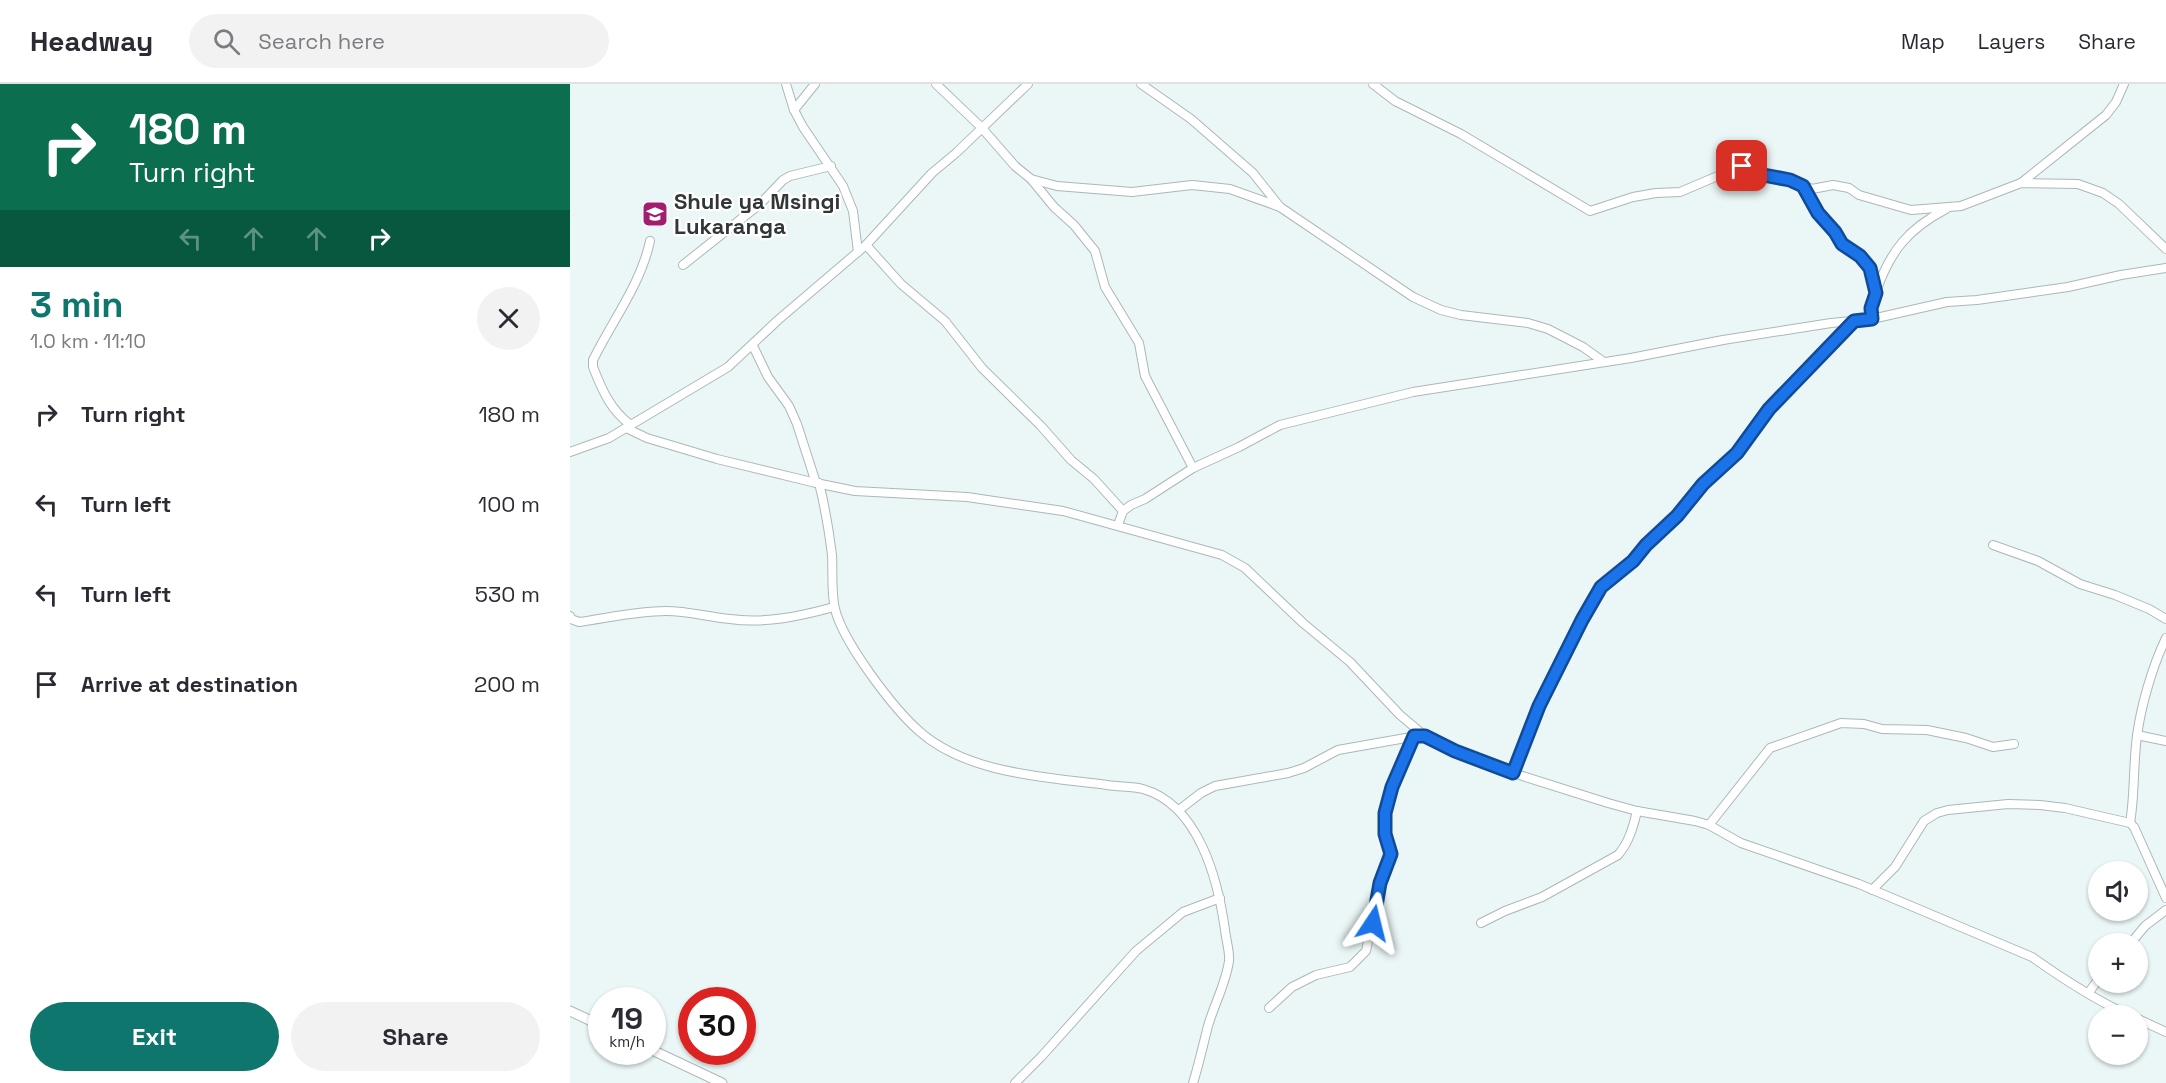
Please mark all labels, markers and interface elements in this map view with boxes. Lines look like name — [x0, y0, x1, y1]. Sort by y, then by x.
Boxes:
search box — [189, 14, 609, 68]
text: Headway — [30, 23, 153, 59]
icon: search — [210, 25, 243, 58]
text: Search here — [258, 27, 385, 55]
text: Map — [1901, 28, 1945, 55]
text: Layers — [1978, 28, 2045, 55]
text: Share — [2078, 28, 2136, 55]
text: 180 m — [129, 103, 247, 156]
icon: right — [30, 108, 108, 186]
pin — [1716, 140, 1767, 191]
icon: arrive — [1725, 149, 1758, 182]
text: Turn right — [129, 155, 256, 190]
place label: Shule ya Msingi Lukaranga — [674, 187, 840, 240]
school or university icon: Shule ya Msingi Lukaranga — [640, 199, 670, 229]
icon: left — [174, 222, 207, 255]
icon: ahead — [237, 222, 270, 255]
icon: ahead — [300, 222, 333, 255]
icon: right — [363, 222, 396, 255]
text: 3 min — [30, 282, 124, 328]
button: close — [477, 287, 540, 350]
text: 1.0 km · 11:10 — [30, 328, 146, 354]
icon: right — [30, 398, 63, 431]
text: Turn right — [81, 400, 186, 428]
text: 180 m — [478, 400, 540, 428]
icon: left — [30, 488, 63, 521]
text: Turn left — [81, 490, 171, 518]
text: 100 m — [478, 490, 540, 518]
icon: left — [30, 578, 63, 611]
text: Turn left — [81, 580, 171, 608]
text: 530 m — [475, 580, 540, 608]
icon: arrive — [30, 668, 63, 701]
text: Arrive at destination — [81, 670, 298, 698]
text: 200 m — [474, 670, 540, 698]
map controls — [2088, 861, 2148, 1065]
button: sound — [2088, 861, 2148, 921]
position arrow — [1341, 891, 1405, 955]
button: + — [2088, 933, 2148, 993]
speed limit sign: 30 — [678, 987, 756, 1065]
text: 19 — [611, 999, 643, 1038]
button: Exit — [30, 1002, 279, 1071]
button: Share — [291, 1002, 540, 1071]
button: − — [2088, 1005, 2148, 1065]
text: km/h — [609, 1032, 645, 1051]

